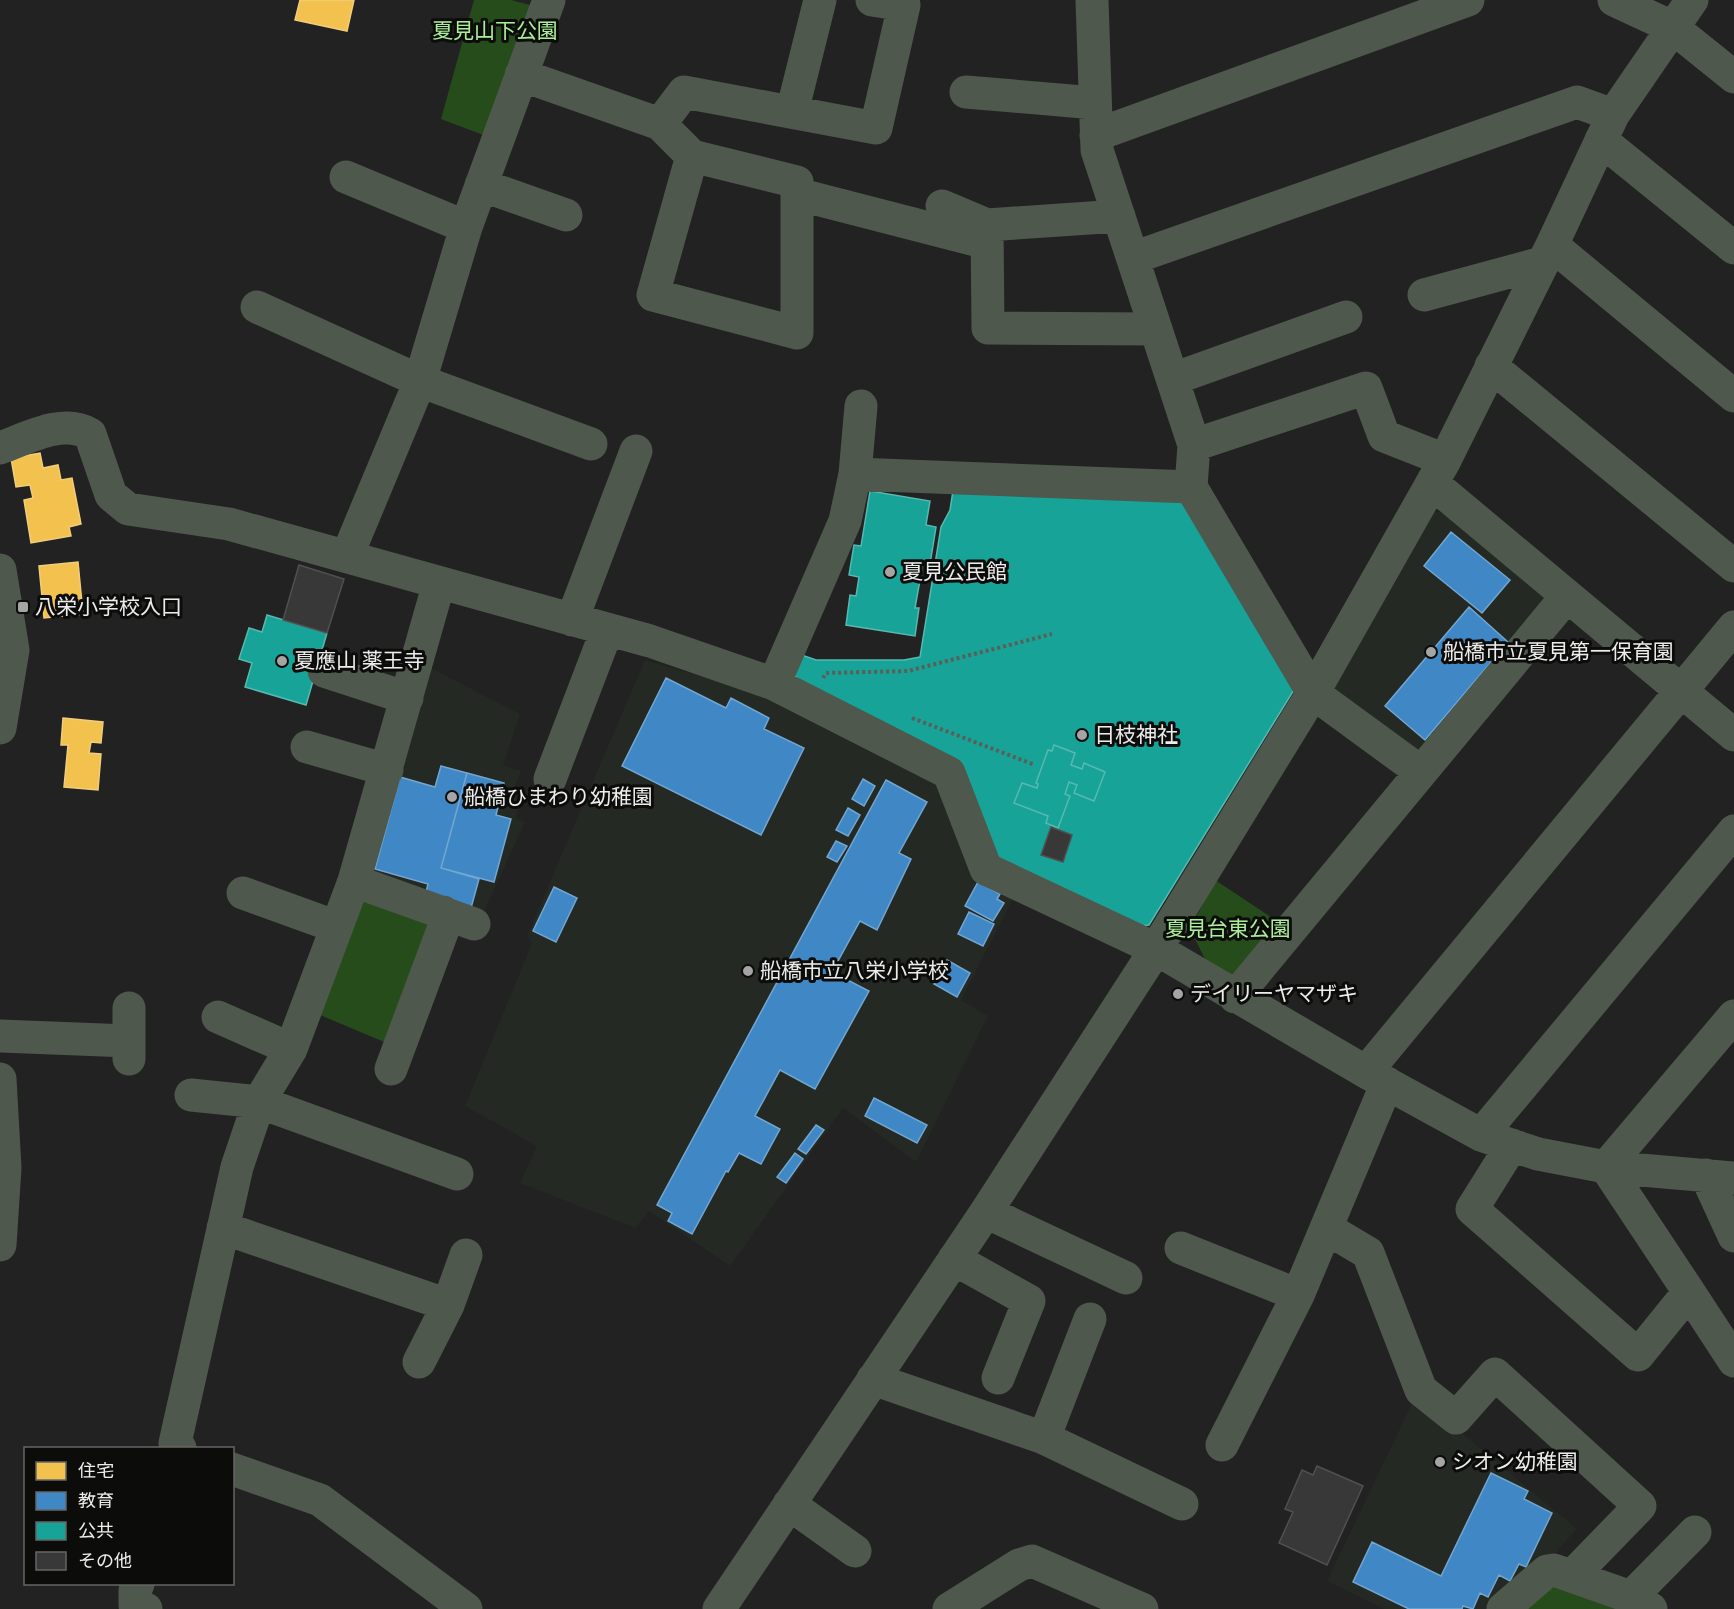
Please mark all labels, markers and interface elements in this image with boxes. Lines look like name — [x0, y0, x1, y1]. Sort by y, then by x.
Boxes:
park label: 夏見山下公園 — [432, 18, 558, 42]
place label: 夏見公民館 — [902, 559, 1007, 583]
marker: 夏見公民館 — [883, 565, 897, 579]
place label: 八栄小学校入口 — [35, 594, 182, 618]
marker: 八栄小学校入口 — [16, 600, 30, 614]
place label: 船橋市立夏見第一保育園 — [1443, 639, 1674, 663]
marker: 船橋市立夏見第一保育園 — [1424, 645, 1438, 659]
place label: 夏應山 薬王寺 — [294, 648, 425, 672]
marker: 夏應山 薬王寺 — [275, 654, 289, 668]
place label: 日枝神社 — [1094, 722, 1178, 746]
marker: 日枝神社 — [1075, 728, 1089, 742]
place label: 船橋ひまわり幼稚園 — [464, 784, 653, 808]
marker: 船橋ひまわり幼稚園 — [445, 790, 459, 804]
park label: 夏見台東公園 — [1165, 916, 1291, 940]
place label: 船橋市立八栄小学校 — [760, 958, 949, 982]
marker: 船橋市立八栄小学校 — [741, 964, 755, 978]
place label: デイリーヤマザキ — [1190, 981, 1358, 1005]
marker: デイリーヤマザキ — [1171, 987, 1185, 1001]
legend — [24, 1447, 234, 1585]
place label: シオン幼稚園 — [1452, 1449, 1578, 1473]
marker: シオン幼稚園 — [1433, 1455, 1447, 1469]
text: 住宅 — [78, 1460, 114, 1480]
text: 教育 — [78, 1490, 114, 1510]
text: 公共 — [78, 1520, 114, 1540]
text: その他 — [78, 1550, 132, 1570]

